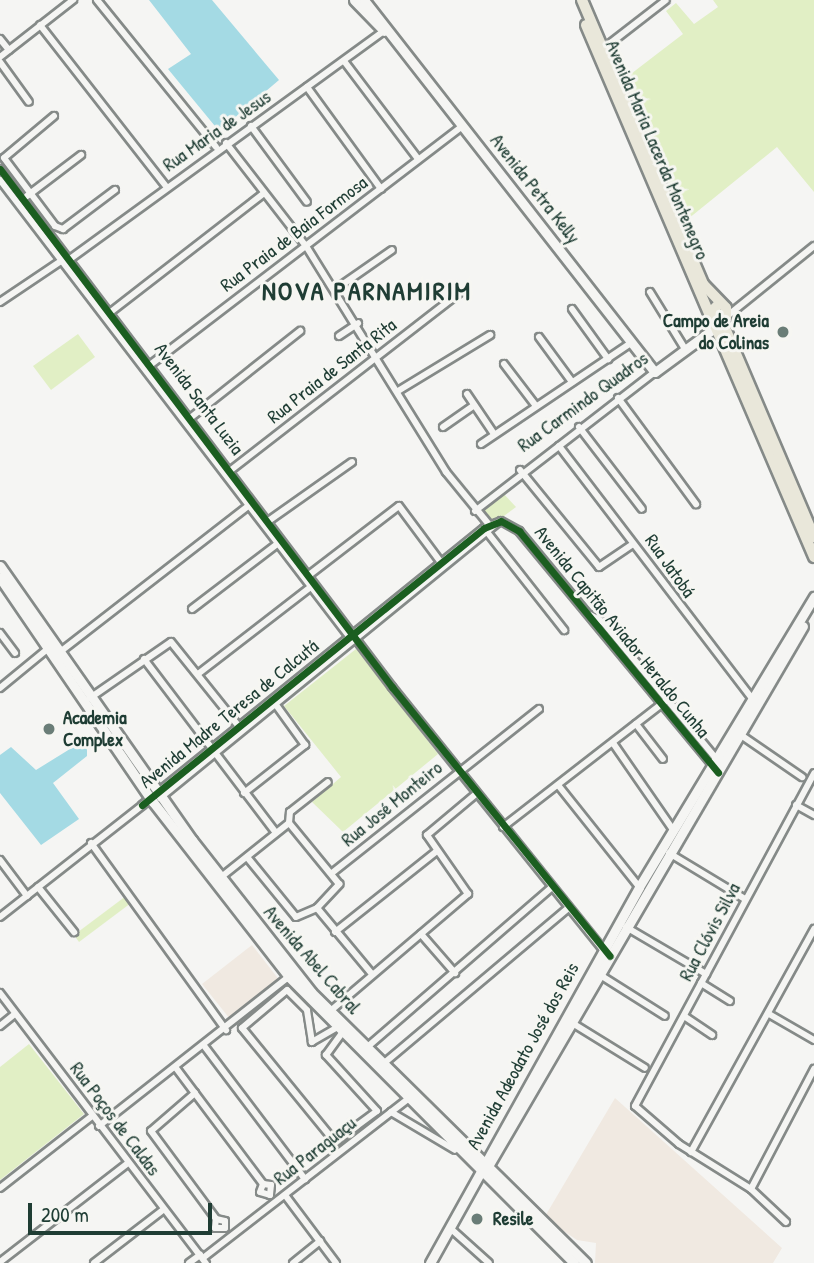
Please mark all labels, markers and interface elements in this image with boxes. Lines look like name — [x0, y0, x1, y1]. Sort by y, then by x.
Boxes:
street label: Avenida Maria Lacerda Montenegro — [600, 37, 714, 263]
street label: Rua Maria de Jesus — [159, 85, 275, 177]
street label: Avenida Petra Kelly — [485, 130, 585, 248]
street label: Rua Praia de Baia Formosa — [216, 171, 372, 297]
district label: NOVA PARNAMIRIM — [264, 275, 470, 307]
place label: Campo de Areia do Colinas — [663, 310, 769, 354]
street label: Rua Praia de Santa Rita — [263, 314, 401, 428]
marker: Campo de Areia do Colinas — [775, 324, 791, 340]
street label: Avenida Santa Luzia — [150, 339, 248, 459]
street label: Rua Carmindo Quadros — [513, 347, 653, 457]
street label: Avenida Capitão Aviador Heraldo Cunha — [529, 522, 715, 742]
street label: Rua Jatobá — [640, 530, 700, 602]
street label: Avenida Madre Teresa de Calcutá — [135, 635, 323, 793]
place label: Academia Complex — [63, 707, 127, 751]
marker: Academia Complex — [41, 721, 57, 737]
street label: Rua José Monteiro — [337, 756, 447, 852]
street label: Rua Clóvis Silva — [675, 879, 745, 985]
street label: Avenida Abel Cabral — [259, 901, 365, 1019]
street label: Avenida Adeodato José dos Reis — [462, 959, 584, 1153]
street label: Rua Poços de Caldas — [65, 1058, 165, 1180]
street label: Rua Paraguaçu — [269, 1112, 361, 1190]
scale bar — [32, 1190, 215, 1234]
text: 200 m — [41, 1200, 89, 1229]
place label: Resile — [493, 1208, 533, 1230]
marker: Resile — [467, 1209, 487, 1229]

